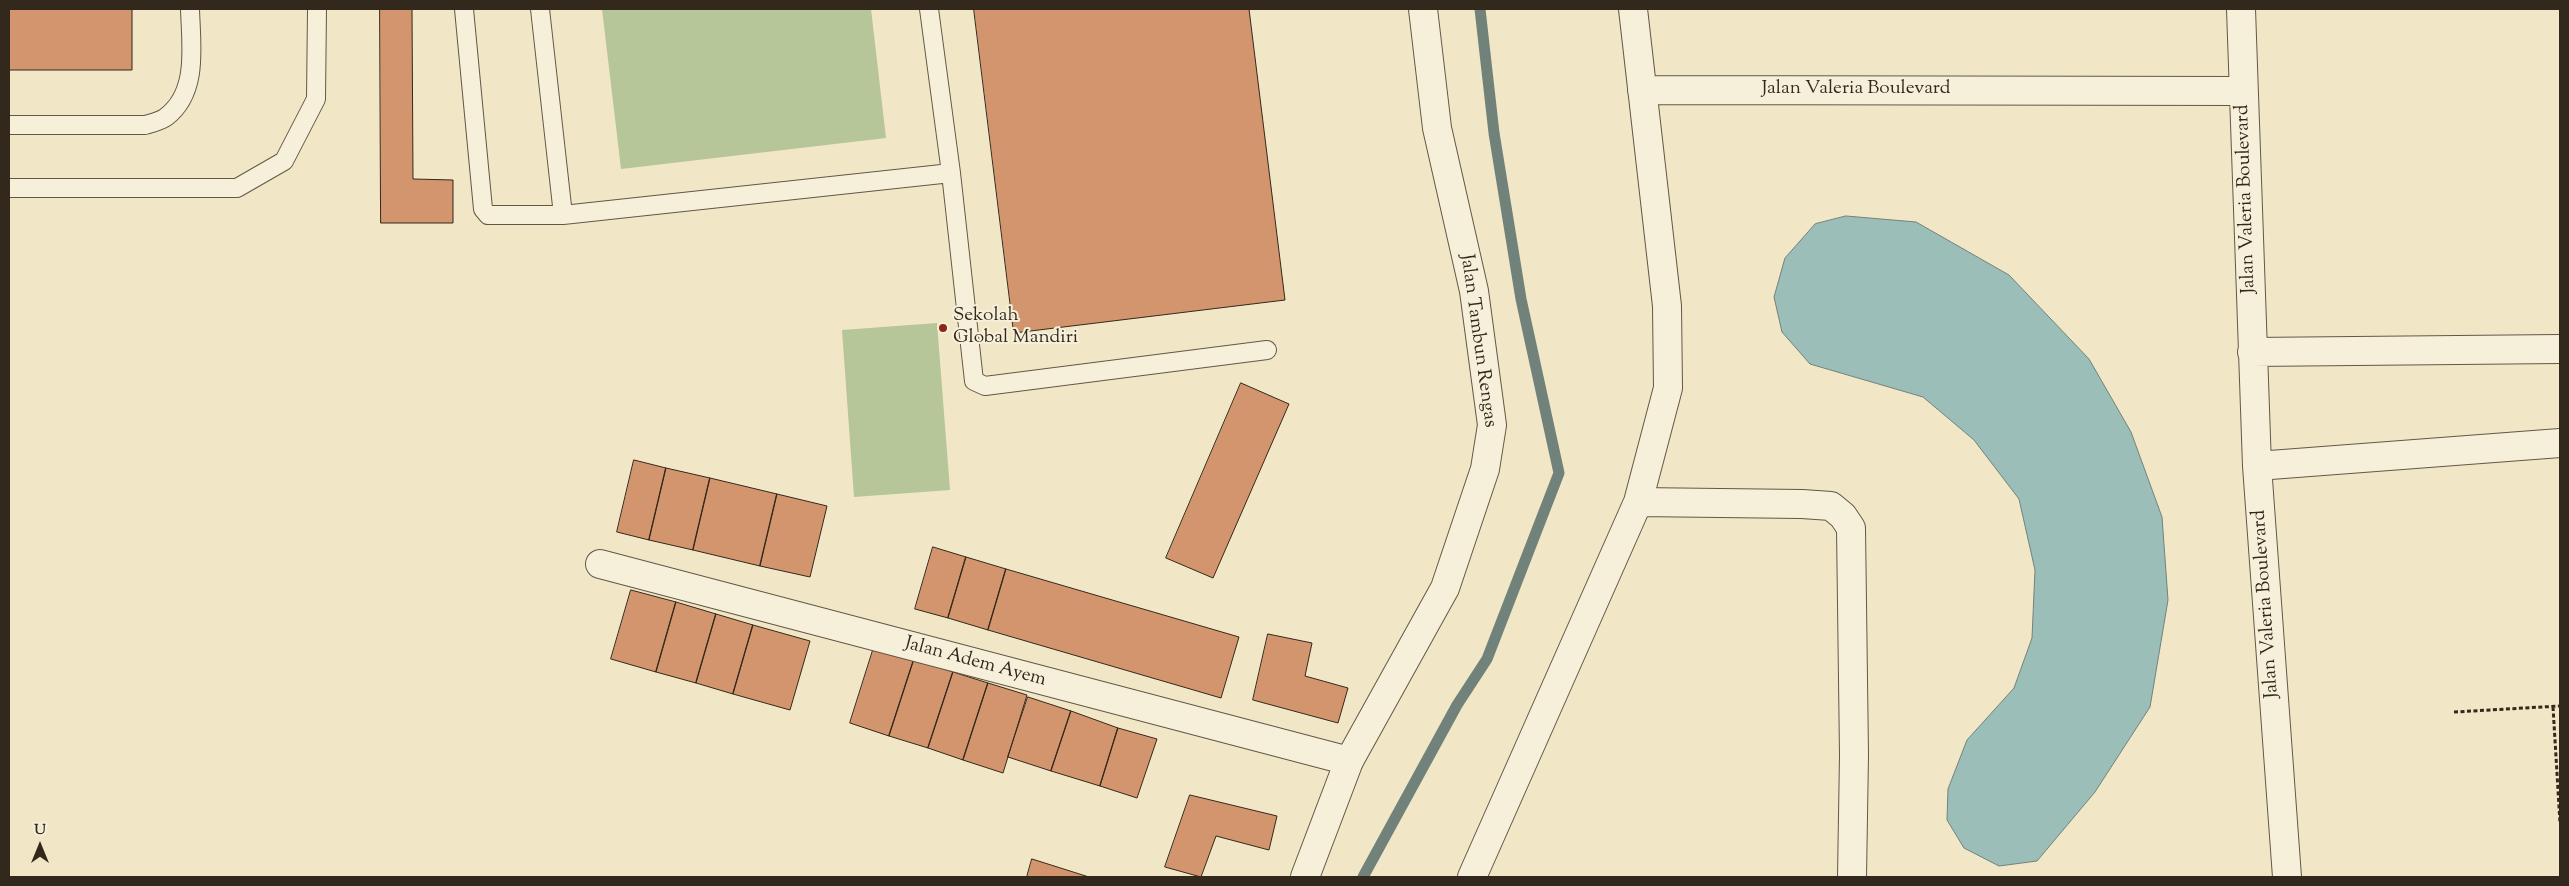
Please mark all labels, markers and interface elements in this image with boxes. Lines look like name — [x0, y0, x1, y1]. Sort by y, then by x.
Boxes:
street label: Jalan Valeria Boulevard — [1761, 79, 1951, 101]
street label: Jalan Valeria Boulevard — [2232, 104, 2262, 294]
street label: Jalan Tambun Rengas — [1454, 253, 1500, 429]
place label: Sekolah Global Mandiri — [953, 306, 1078, 350]
marker: Sekolah Global Mandiri — [937, 322, 949, 334]
street label: Jalan Valeria Boulevard — [2249, 509, 2285, 699]
street label: Jalan Adem Ayem — [902, 633, 1048, 693]
north arrow — [15, 821, 65, 871]
text: U — [34, 821, 46, 841]

